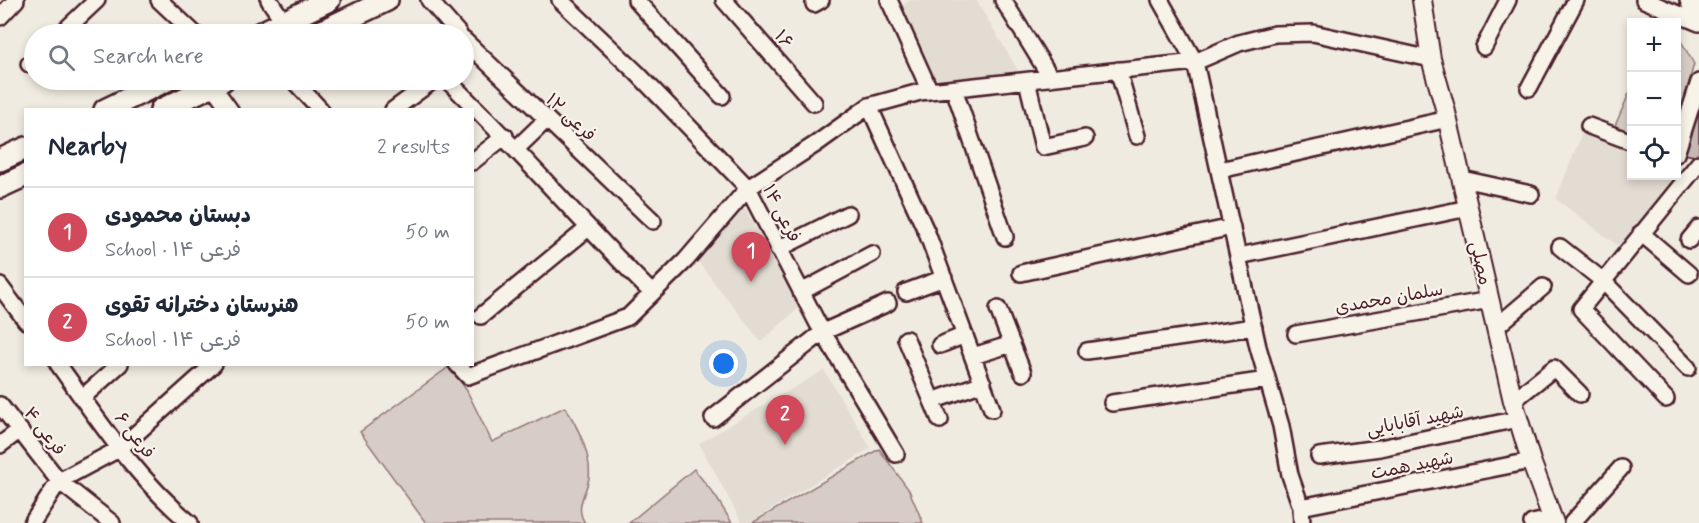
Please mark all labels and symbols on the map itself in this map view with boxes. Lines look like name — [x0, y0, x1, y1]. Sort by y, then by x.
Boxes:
street label: ۱۶ — [768, 25, 798, 54]
street label: فرعی ۱۲ — [540, 88, 601, 147]
street label: فرعی ۱۴ — [756, 180, 806, 247]
pin: 1 — [732, 232, 771, 282]
street label: مصلی — [1463, 239, 1497, 288]
street label: سلمان محمدی — [1333, 278, 1445, 320]
your location — [709, 349, 738, 378]
pin: 2 — [766, 396, 804, 445]
street label: شهید آقابابایی — [1364, 400, 1466, 442]
street label: فرعی ۴ — [18, 402, 71, 461]
street label: فرعی ۶ — [108, 407, 160, 464]
street label: شهید همت — [1369, 446, 1456, 486]

